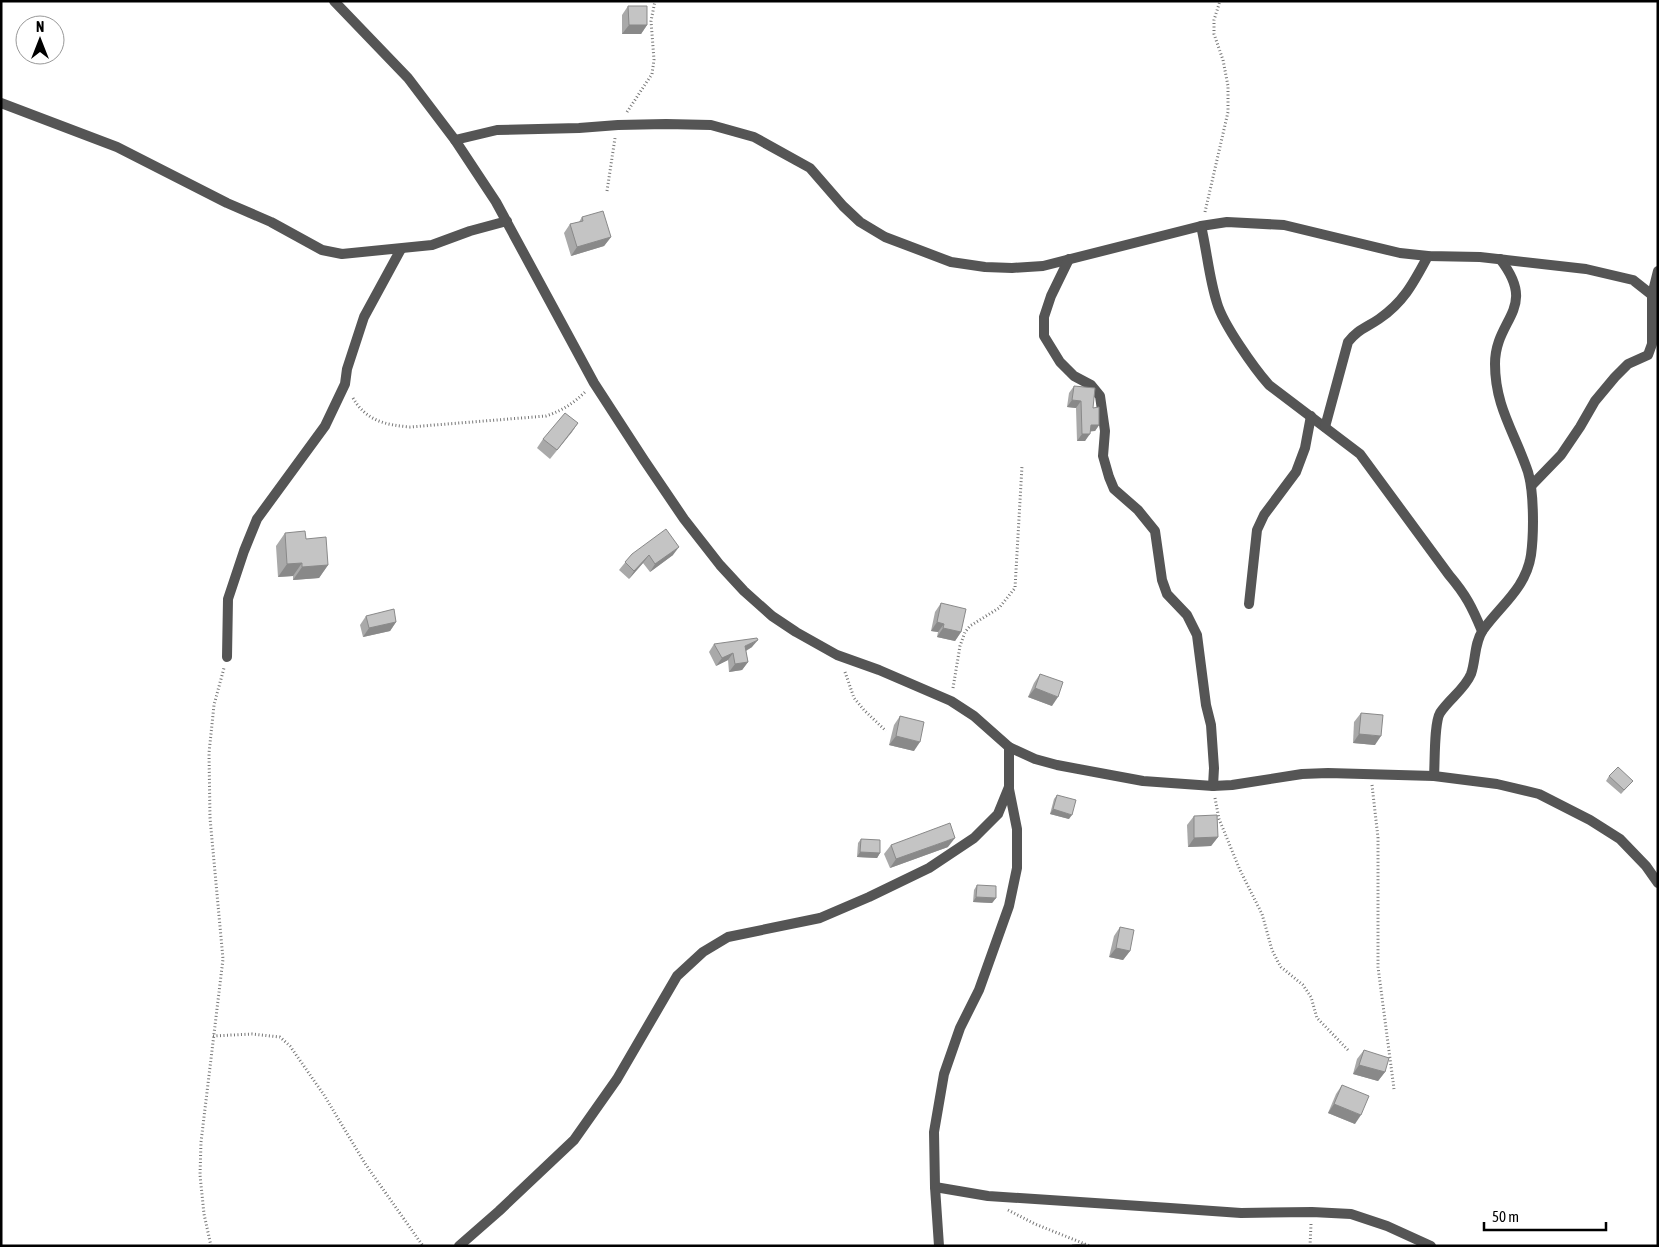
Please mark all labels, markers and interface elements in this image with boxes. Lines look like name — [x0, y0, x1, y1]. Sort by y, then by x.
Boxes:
north arrow — [15, 15, 65, 65]
text: N — [36, 19, 44, 35]
scale bar — [1484, 1200, 1606, 1232]
text: 50 m — [1492, 1208, 1519, 1225]

